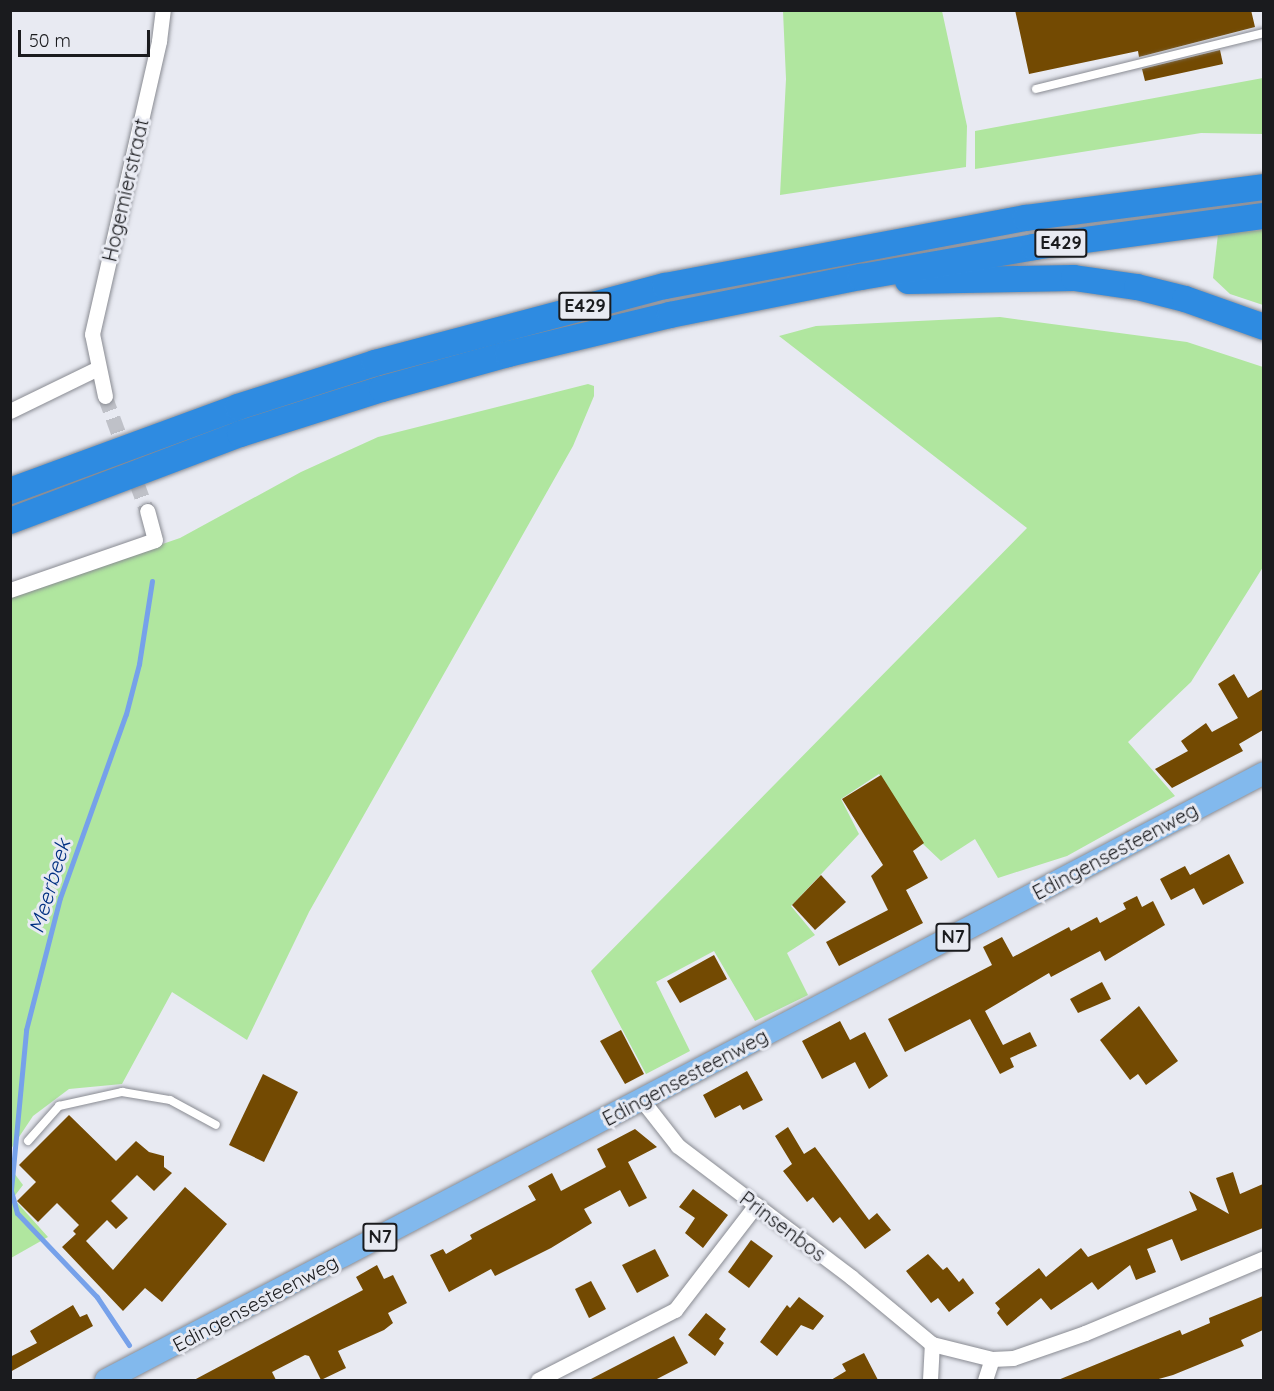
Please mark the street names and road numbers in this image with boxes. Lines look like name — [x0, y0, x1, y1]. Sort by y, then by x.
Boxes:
street label: Hogemierstraat — [97, 116, 153, 264]
road number: E429 — [1034, 228, 1088, 258]
road number: E429 — [558, 291, 612, 321]
street label: Edingensesteenweg — [1028, 797, 1202, 905]
road number: N7 — [935, 922, 971, 952]
street label: Edingensesteenweg — [598, 1023, 772, 1131]
street label: Prinsenbos — [735, 1186, 831, 1266]
road number: N7 — [362, 1222, 398, 1252]
street label: Edingensesteenweg — [168, 1249, 342, 1357]

